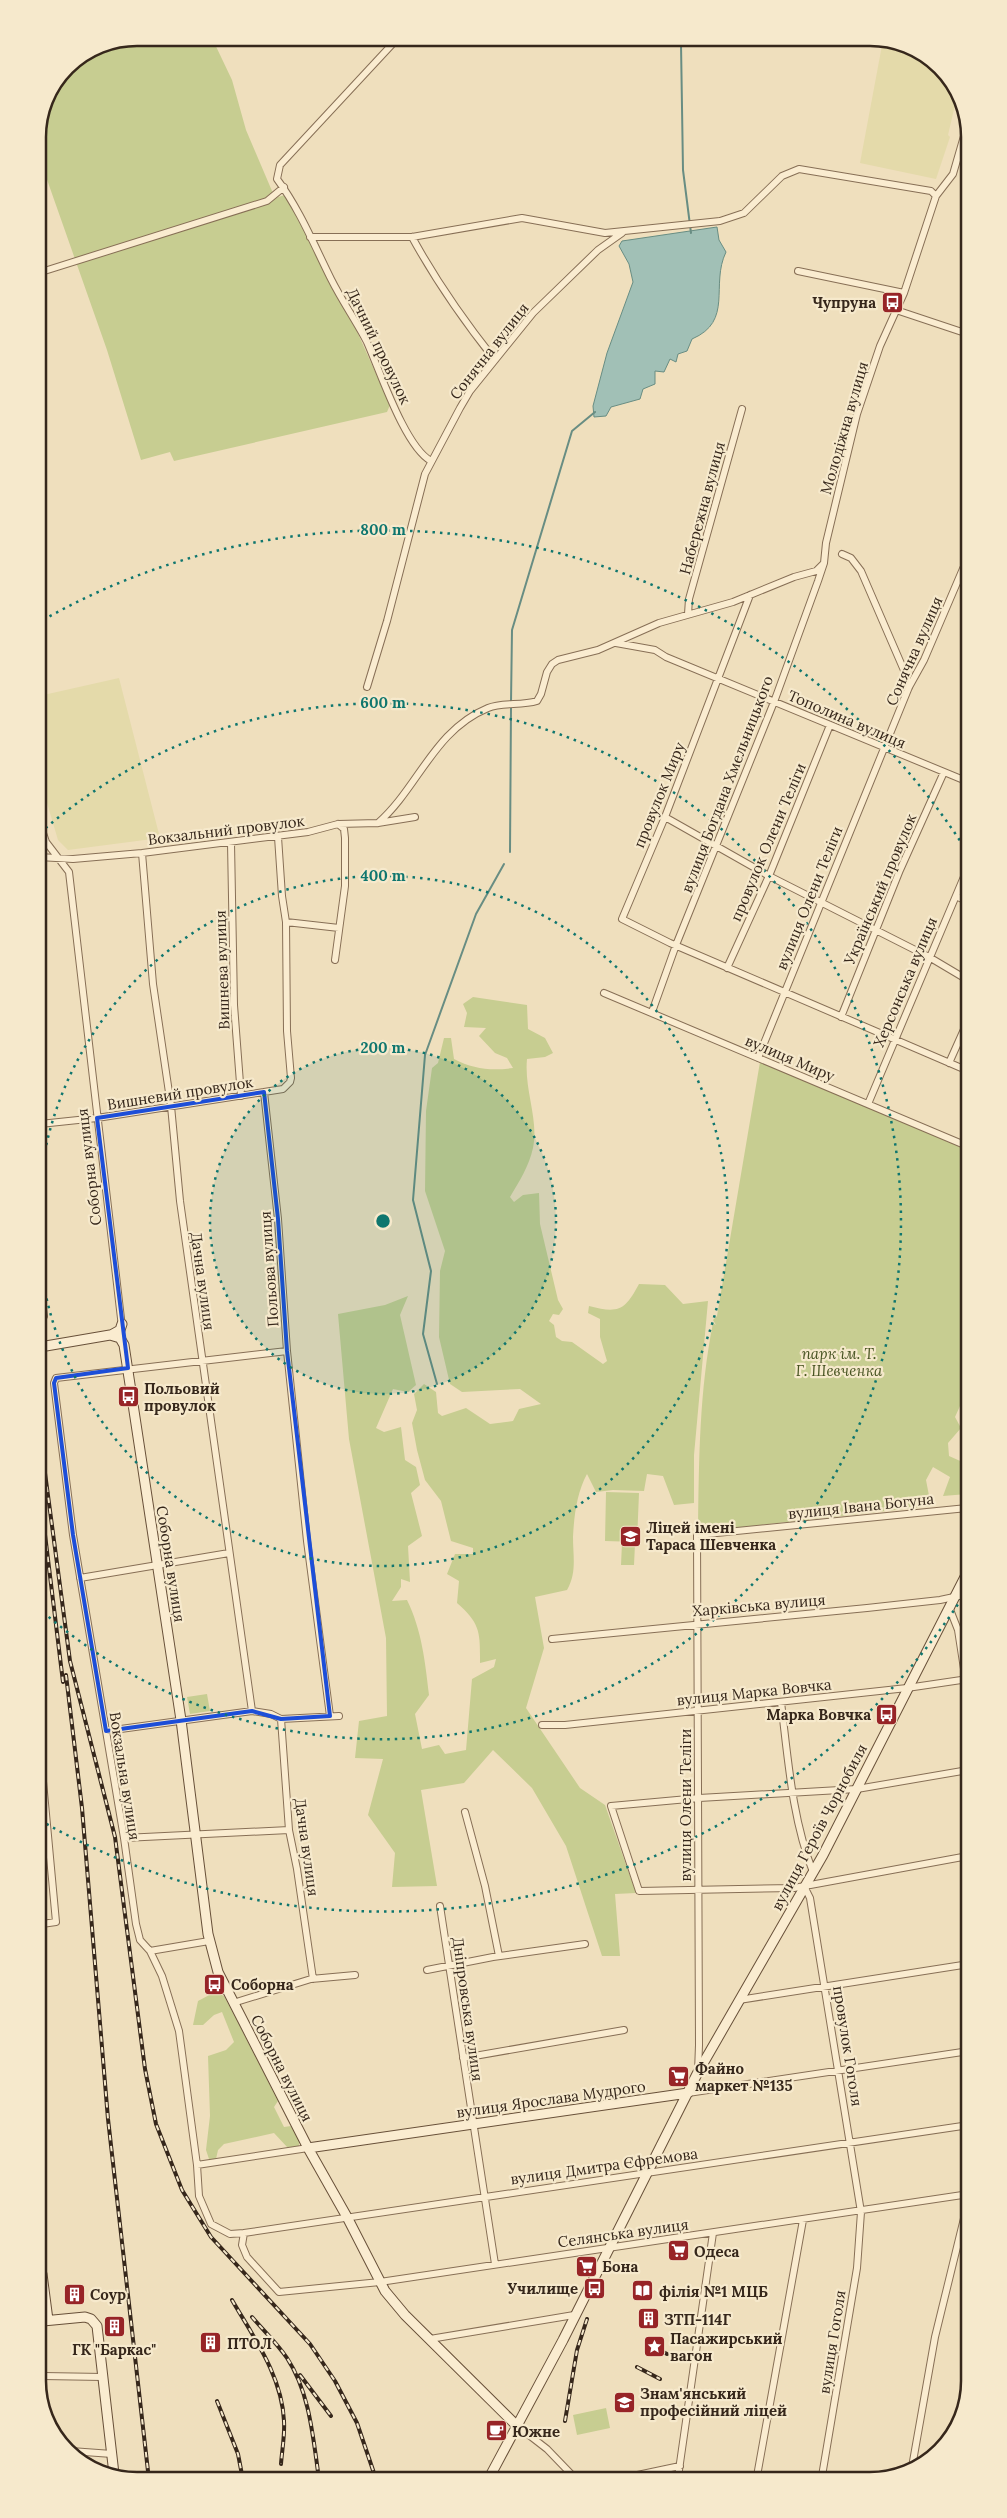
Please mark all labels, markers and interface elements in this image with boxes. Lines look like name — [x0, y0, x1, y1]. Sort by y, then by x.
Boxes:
street label: Дачний провулок — [343, 285, 415, 407]
bus stop icon: Чупруна — [880, 290, 904, 314]
place label: Чупруна — [812, 293, 876, 312]
street label: Сонячна вулиця — [445, 299, 533, 403]
street label: Молодіжна вулиця — [816, 359, 872, 497]
street label: Набережна вулиця — [675, 440, 729, 576]
text: 800 m — [360, 520, 406, 539]
street label: Сонячна вулиця — [881, 593, 947, 709]
street label: вулиця Богдана Хмельницького — [677, 673, 777, 895]
street label: Тополина вулиця — [785, 686, 909, 752]
text: 600 m — [360, 693, 406, 712]
street label: провулок Миру — [629, 739, 689, 851]
street label: провулок Олени Теліги — [726, 760, 810, 924]
street label: Вокзальний провулок — [147, 811, 305, 849]
street label: Український провулок — [839, 811, 920, 968]
street label: вулиця Олени Теліги — [772, 824, 846, 972]
text: 400 m — [360, 866, 406, 885]
street label: Вишнева вулиця — [210, 910, 234, 1030]
street label: Херсонська вулиця — [869, 914, 941, 1050]
street label: вулиця Миру — [742, 1031, 838, 1085]
text: 200 m — [361, 1038, 406, 1057]
street label: Вишневий провулок — [106, 1072, 254, 1114]
street label: Соборна вулиця — [72, 1108, 106, 1226]
street label: Польова вулиця — [255, 1210, 283, 1328]
centre of rings — [374, 1212, 392, 1230]
street label: Дачна вулиця — [187, 1231, 219, 1331]
park label: парк ім. Т. Г. Шевченка — [796, 1344, 883, 1380]
place label: Польовий провулок — [144, 1379, 220, 1415]
bus stop icon: Польовий провулок — [116, 1385, 140, 1409]
street label: вулиця Івана Богуна — [787, 1489, 935, 1523]
street label: Соборна вулиця — [152, 1504, 190, 1624]
place label: Ліцей імені Тараса Шевченка — [646, 1518, 776, 1554]
school or university icon: Ліцей імені Тараса Шевченка — [618, 1524, 642, 1548]
street label: Харківська вулиця — [692, 1590, 826, 1620]
street label: вулиця Марка Вовчка — [676, 1674, 833, 1710]
bus stop icon: Марка Вовчка — [875, 1702, 899, 1726]
place label: Марка Вовчка — [766, 1705, 871, 1724]
street label: Вокзальна вулиця — [105, 1710, 145, 1842]
street label: вулиця Олени Теліги — [676, 1729, 695, 1882]
street label: вулиця Героїв Чорнобиля — [767, 1740, 871, 1914]
street label: Дачна вулиця — [291, 1797, 323, 1897]
street label: Дніпровська вулиця — [448, 1936, 488, 2082]
bus stop icon: Соборна — [203, 1972, 227, 1996]
place label: Соборна — [231, 1975, 294, 1994]
street label: провулок Гоголя — [829, 1984, 867, 2108]
street label: Соборна вулиця — [247, 2011, 317, 2125]
place label: Файно маркет №135 — [695, 2059, 793, 2095]
supermarket icon: Файно маркет №135 — [667, 2065, 691, 2089]
street label: вулиця Ярослава Мудрого — [455, 2076, 647, 2122]
street label: вулиця Дмитра Єфремова — [509, 2143, 699, 2189]
street label: Селянська вулиця — [556, 2214, 690, 2252]
supermarket icon: Одеса — [666, 2239, 690, 2263]
place label: Одеса — [694, 2242, 739, 2261]
supermarket icon: Бона — [574, 2254, 598, 2278]
place label: Бона — [602, 2257, 638, 2276]
bus stop icon: Училище — [582, 2276, 606, 2300]
place label: Училище — [507, 2279, 578, 2298]
library icon: філія №1 МЦБ — [631, 2279, 655, 2303]
building icon: Соур — [62, 2282, 86, 2306]
place label: філія №1 МЦБ — [659, 2282, 768, 2301]
place label: Соур — [90, 2285, 126, 2304]
street label: вулиця Гоголя — [814, 2289, 850, 2395]
building icon: ЗТП-114Г — [636, 2307, 660, 2331]
place label: ЗТП-114Г — [664, 2310, 731, 2329]
building icon: ГК "Баркас" — [102, 2314, 126, 2338]
place label: Пасажирський вагон — [670, 2329, 782, 2365]
building icon: ПТОЛ — [199, 2331, 223, 2355]
place label: ПТОЛ — [227, 2334, 272, 2353]
place icon: Пасажирський вагон — [642, 2335, 666, 2359]
place label: ГК "Баркас" — [72, 2340, 156, 2359]
place label: Знам'янський професійний ліцей — [640, 2384, 787, 2420]
school or university icon: Знам'янський професійний ліцей — [612, 2390, 636, 2414]
cafe icon: Южне — [484, 2419, 508, 2443]
place label: Южне — [512, 2422, 560, 2441]

